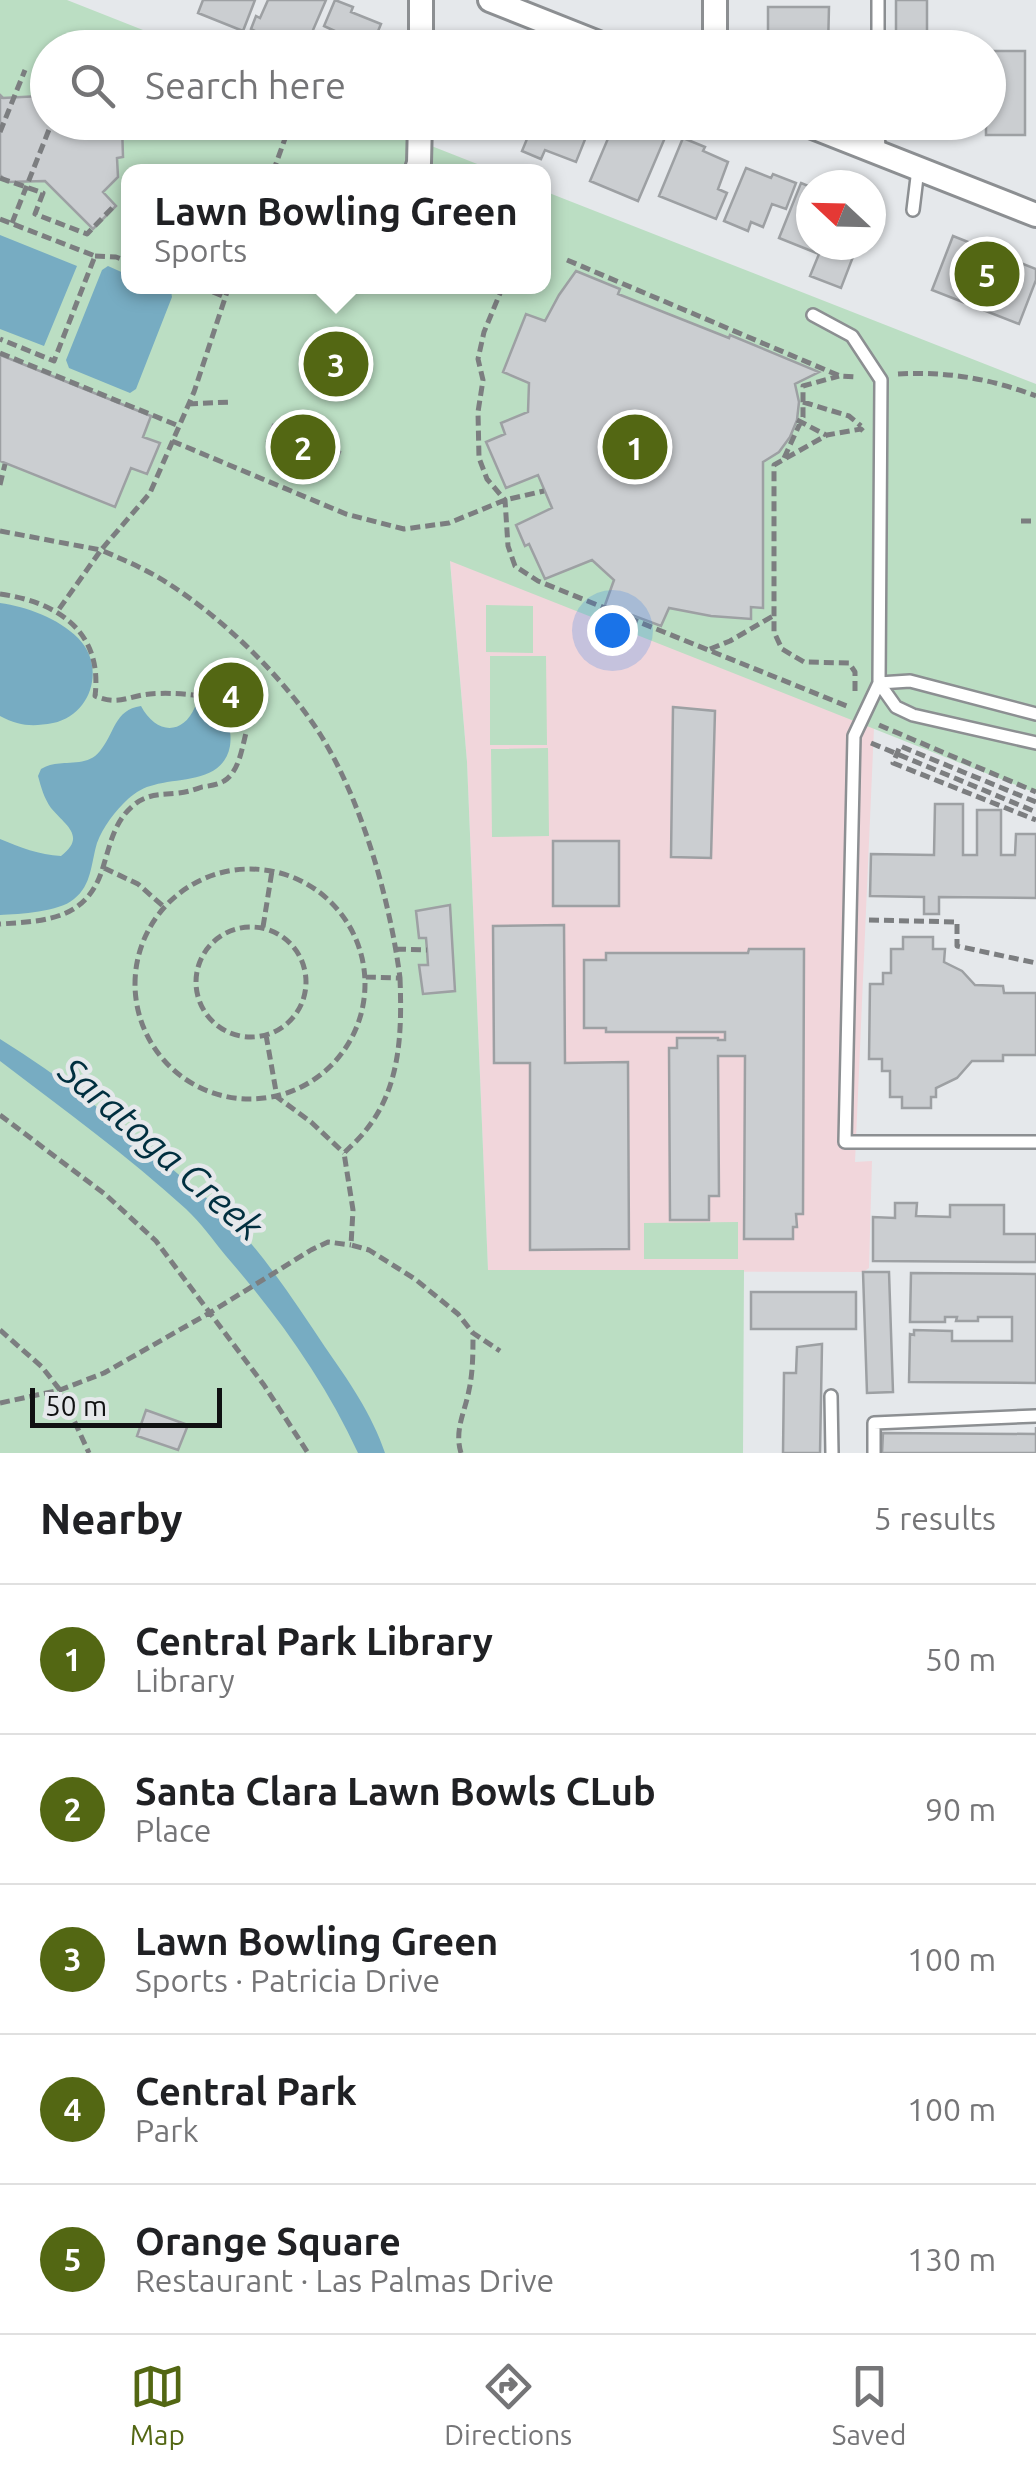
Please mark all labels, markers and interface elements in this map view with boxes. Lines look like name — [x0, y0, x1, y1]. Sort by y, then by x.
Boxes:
search box — [30, 30, 1006, 140]
icon: search — [65, 58, 120, 113]
text: Search here — [145, 64, 346, 106]
popup — [121, 164, 551, 294]
north arrow — [796, 170, 886, 260]
text: Lawn Bowling Green — [154, 190, 518, 232]
text: Sports — [154, 232, 247, 268]
pin: 5 — [954, 236, 1020, 312]
pin: 3 — [304, 326, 368, 402]
pin: 2 — [270, 410, 336, 484]
pin: 1 — [602, 410, 668, 484]
your location — [587, 605, 638, 656]
pin: 4 — [198, 658, 264, 732]
water label: Saratoga Creek — [51, 1048, 272, 1248]
scale bar — [30, 1383, 222, 1428]
text: 50 m — [45, 1390, 107, 1421]
text: Nearby — [40, 1495, 183, 1542]
text: 5 results — [874, 1500, 996, 1536]
text: Central Park Library — [135, 1620, 493, 1662]
text: 1 — [63, 1641, 82, 1677]
text: 50 m — [925, 1641, 996, 1677]
text: Library — [135, 1662, 235, 1698]
text: Santa Clara Lawn Bowls CLub — [135, 1770, 656, 1812]
text: 2 — [63, 1791, 82, 1827]
text: 90 m — [925, 1791, 996, 1827]
text: Place — [135, 1812, 211, 1848]
text: Lawn Bowling Green — [135, 1920, 498, 1962]
text: 3 — [63, 1941, 82, 1977]
text: 100 m — [907, 1941, 996, 1977]
text: Sports · Patricia Drive — [135, 1962, 440, 1998]
text: Central Park — [135, 2070, 357, 2112]
text: 4 — [63, 2091, 82, 2127]
text: 100 m — [907, 2091, 996, 2127]
text: Park — [135, 2112, 199, 2148]
text: Orange Square — [135, 2220, 401, 2262]
text: 5 — [63, 2241, 82, 2277]
text: 130 m — [907, 2241, 996, 2277]
text: Restaurant · Las Palmas Drive — [135, 2262, 554, 2298]
tab: Map — [130, 2359, 185, 2450]
tab: Directions — [444, 2359, 572, 2450]
tab: Saved — [832, 2359, 906, 2450]

